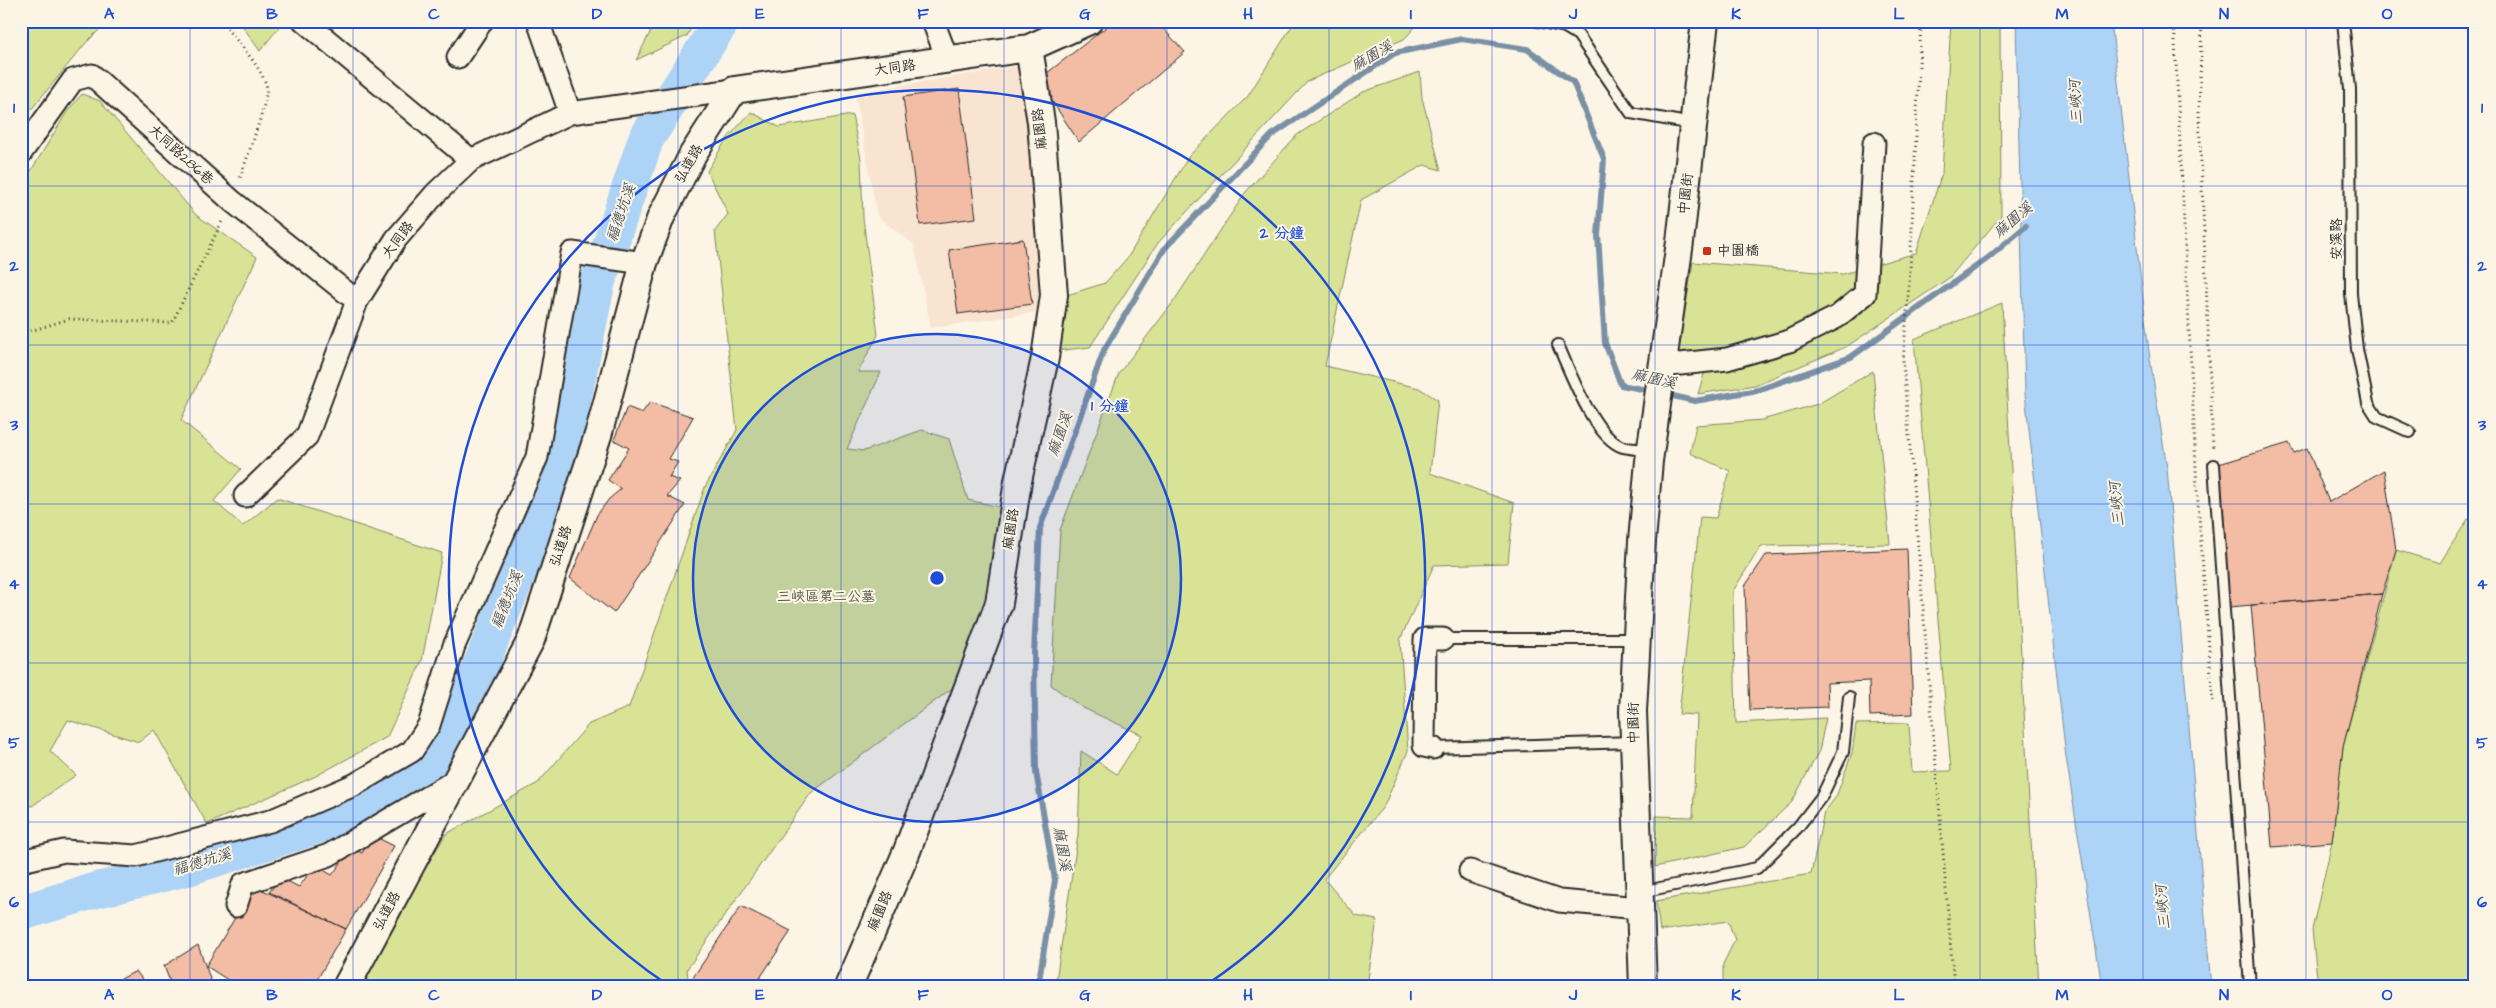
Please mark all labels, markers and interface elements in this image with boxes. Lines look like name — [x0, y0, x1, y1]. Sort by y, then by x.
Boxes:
text: A — [104, 3, 115, 25]
text: B — [266, 3, 278, 25]
text: C — [428, 3, 440, 25]
text: D — [592, 3, 603, 25]
text: E — [755, 3, 765, 25]
text: F — [917, 3, 929, 25]
text: G — [1079, 3, 1091, 25]
text: H — [1243, 3, 1253, 25]
text: I — [1410, 3, 1412, 25]
text: J — [1568, 3, 1578, 25]
text: K — [1731, 3, 1741, 25]
text: L — [1893, 3, 1905, 25]
text: M — [2055, 3, 2069, 25]
text: N — [2219, 3, 2229, 25]
text: O — [2382, 3, 2393, 25]
water label: 麻園溪 — [1347, 35, 1398, 76]
street label: 大同路 — [873, 55, 917, 81]
water label: 三峽河 — [2064, 76, 2088, 125]
text: 1 — [13, 97, 16, 119]
text: 1 — [2481, 97, 2484, 119]
street label: 麻園路 — [1028, 107, 1052, 151]
street label: 大同路286巷 — [144, 120, 219, 190]
street label: 弘道路 — [670, 141, 708, 187]
street label: 中園街 — [1674, 172, 1698, 216]
water label: 福德坑溪 — [601, 180, 641, 245]
water label: 麻園溪 — [1989, 197, 2038, 243]
street label: 大同路 — [377, 217, 419, 263]
street label: 安溪路 — [2327, 218, 2347, 260]
text: 2 分鐘 — [1259, 223, 1304, 244]
place label: 中園橋 — [1717, 241, 1759, 261]
marker: 中園橋 — [1701, 245, 1713, 257]
text: 2 — [8, 255, 19, 277]
text: 2 — [2476, 255, 2487, 277]
water label: 麻園溪 — [1630, 364, 1679, 395]
text: 1 分鐘 — [1091, 396, 1129, 417]
water label: 麻園溪 — [1042, 408, 1078, 459]
text: 3 — [9, 414, 19, 436]
text: 3 — [2477, 414, 2487, 436]
water label: 三峽河 — [2104, 478, 2130, 527]
street label: 麻園路 — [998, 507, 1024, 551]
street label: 弘道路 — [545, 523, 577, 569]
water label: 福德坑溪 — [486, 567, 528, 632]
centre of rings — [928, 569, 946, 587]
text: 4 — [9, 573, 20, 595]
text: 4 — [2477, 573, 2488, 595]
park label: 三峽區第二公墓 — [777, 587, 875, 607]
street label: 中園街 — [1624, 702, 1644, 744]
text: 5 — [8, 732, 20, 754]
text: 5 — [2476, 732, 2488, 754]
water label: 麻園溪 — [1048, 825, 1076, 874]
water label: 福德坑溪 — [170, 843, 235, 881]
water label: 三峽河 — [2150, 881, 2176, 930]
street label: 弘道路 — [368, 888, 406, 934]
street label: 麻園路 — [863, 888, 897, 934]
text: 6 — [9, 891, 19, 913]
text: 6 — [2477, 891, 2487, 913]
text: A — [104, 984, 115, 1006]
text: B — [266, 984, 278, 1006]
text: C — [428, 984, 440, 1006]
text: D — [592, 984, 603, 1006]
text: E — [755, 984, 765, 1006]
text: F — [917, 984, 929, 1006]
text: G — [1079, 984, 1091, 1006]
text: H — [1243, 984, 1253, 1006]
text: I — [1410, 984, 1412, 1006]
text: J — [1568, 984, 1578, 1006]
text: K — [1731, 984, 1741, 1006]
text: L — [1893, 984, 1905, 1006]
text: M — [2055, 984, 2069, 1006]
text: N — [2219, 984, 2229, 1006]
text: O — [2382, 984, 2393, 1006]

